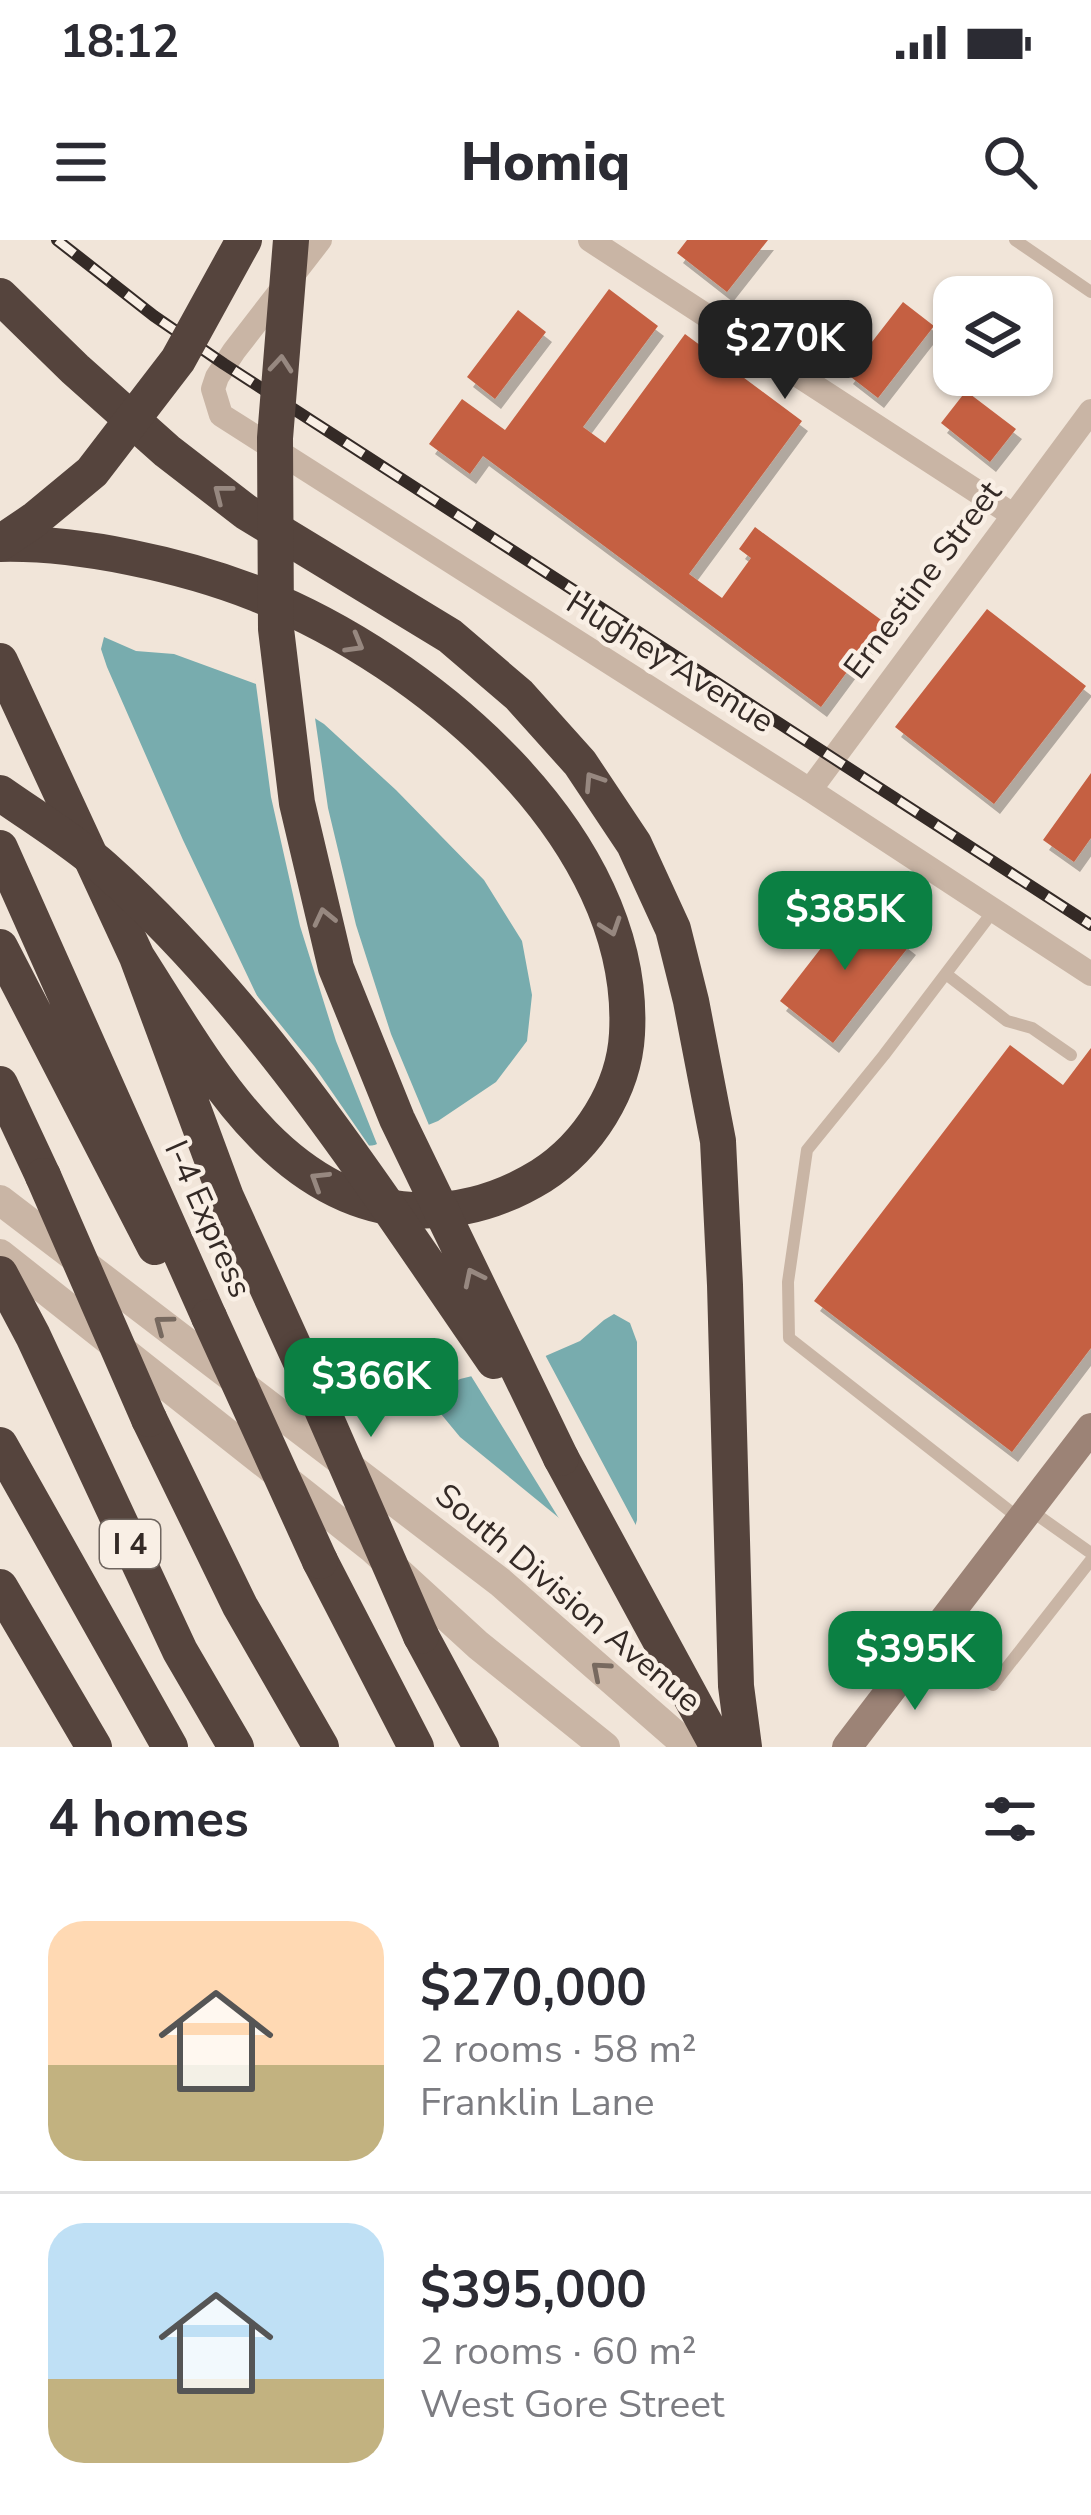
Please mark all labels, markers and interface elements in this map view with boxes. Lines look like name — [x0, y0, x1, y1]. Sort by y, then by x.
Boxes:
text: 18:12 — [60, 12, 179, 73]
text: Homiq — [461, 125, 630, 199]
icon: menu — [48, 129, 114, 195]
icon: search — [977, 129, 1043, 195]
map controls — [933, 276, 1053, 396]
button: layers — [933, 276, 1053, 396]
pin: $270K — [701, 300, 869, 402]
text: $270K — [725, 312, 845, 365]
one-way arrow — [268, 354, 293, 373]
street label: Ernestine Street — [834, 471, 1013, 688]
one-way arrow — [213, 486, 235, 507]
street label: Hughey Avenue — [558, 580, 782, 744]
one-way arrow — [342, 629, 363, 652]
one-way arrow — [585, 773, 607, 795]
pin: $385K — [761, 871, 929, 973]
text: $385K — [785, 883, 905, 936]
one-way arrow — [313, 908, 338, 928]
one-way arrow — [597, 915, 621, 936]
street label: I-4 Express — [153, 1133, 263, 1305]
one-way arrow — [310, 1172, 332, 1194]
one-way arrow — [464, 1268, 487, 1289]
one-way arrow — [155, 1316, 177, 1338]
pin: $366K — [287, 1338, 455, 1440]
text: $366K — [311, 1350, 431, 1403]
street label: South Division Avenue — [426, 1473, 710, 1723]
road number: I 4 — [100, 1520, 160, 1568]
pin: $395K — [831, 1611, 999, 1713]
text: $395K — [855, 1623, 975, 1676]
one-way arrow — [592, 1663, 614, 1685]
text: 4 homes — [48, 1784, 249, 1854]
icon: filters — [977, 1786, 1043, 1852]
text: $270,000 — [420, 1953, 647, 2023]
icon: home — [144, 1969, 288, 2113]
text: 2 rooms · 58 m² — [420, 2023, 697, 2076]
text: Franklin Lane — [420, 2076, 655, 2129]
text: $395,000 — [420, 2255, 647, 2325]
icon: home — [144, 2271, 288, 2415]
text: 2 rooms · 60 m² — [420, 2325, 697, 2378]
text: West Gore Street — [420, 2378, 725, 2431]

